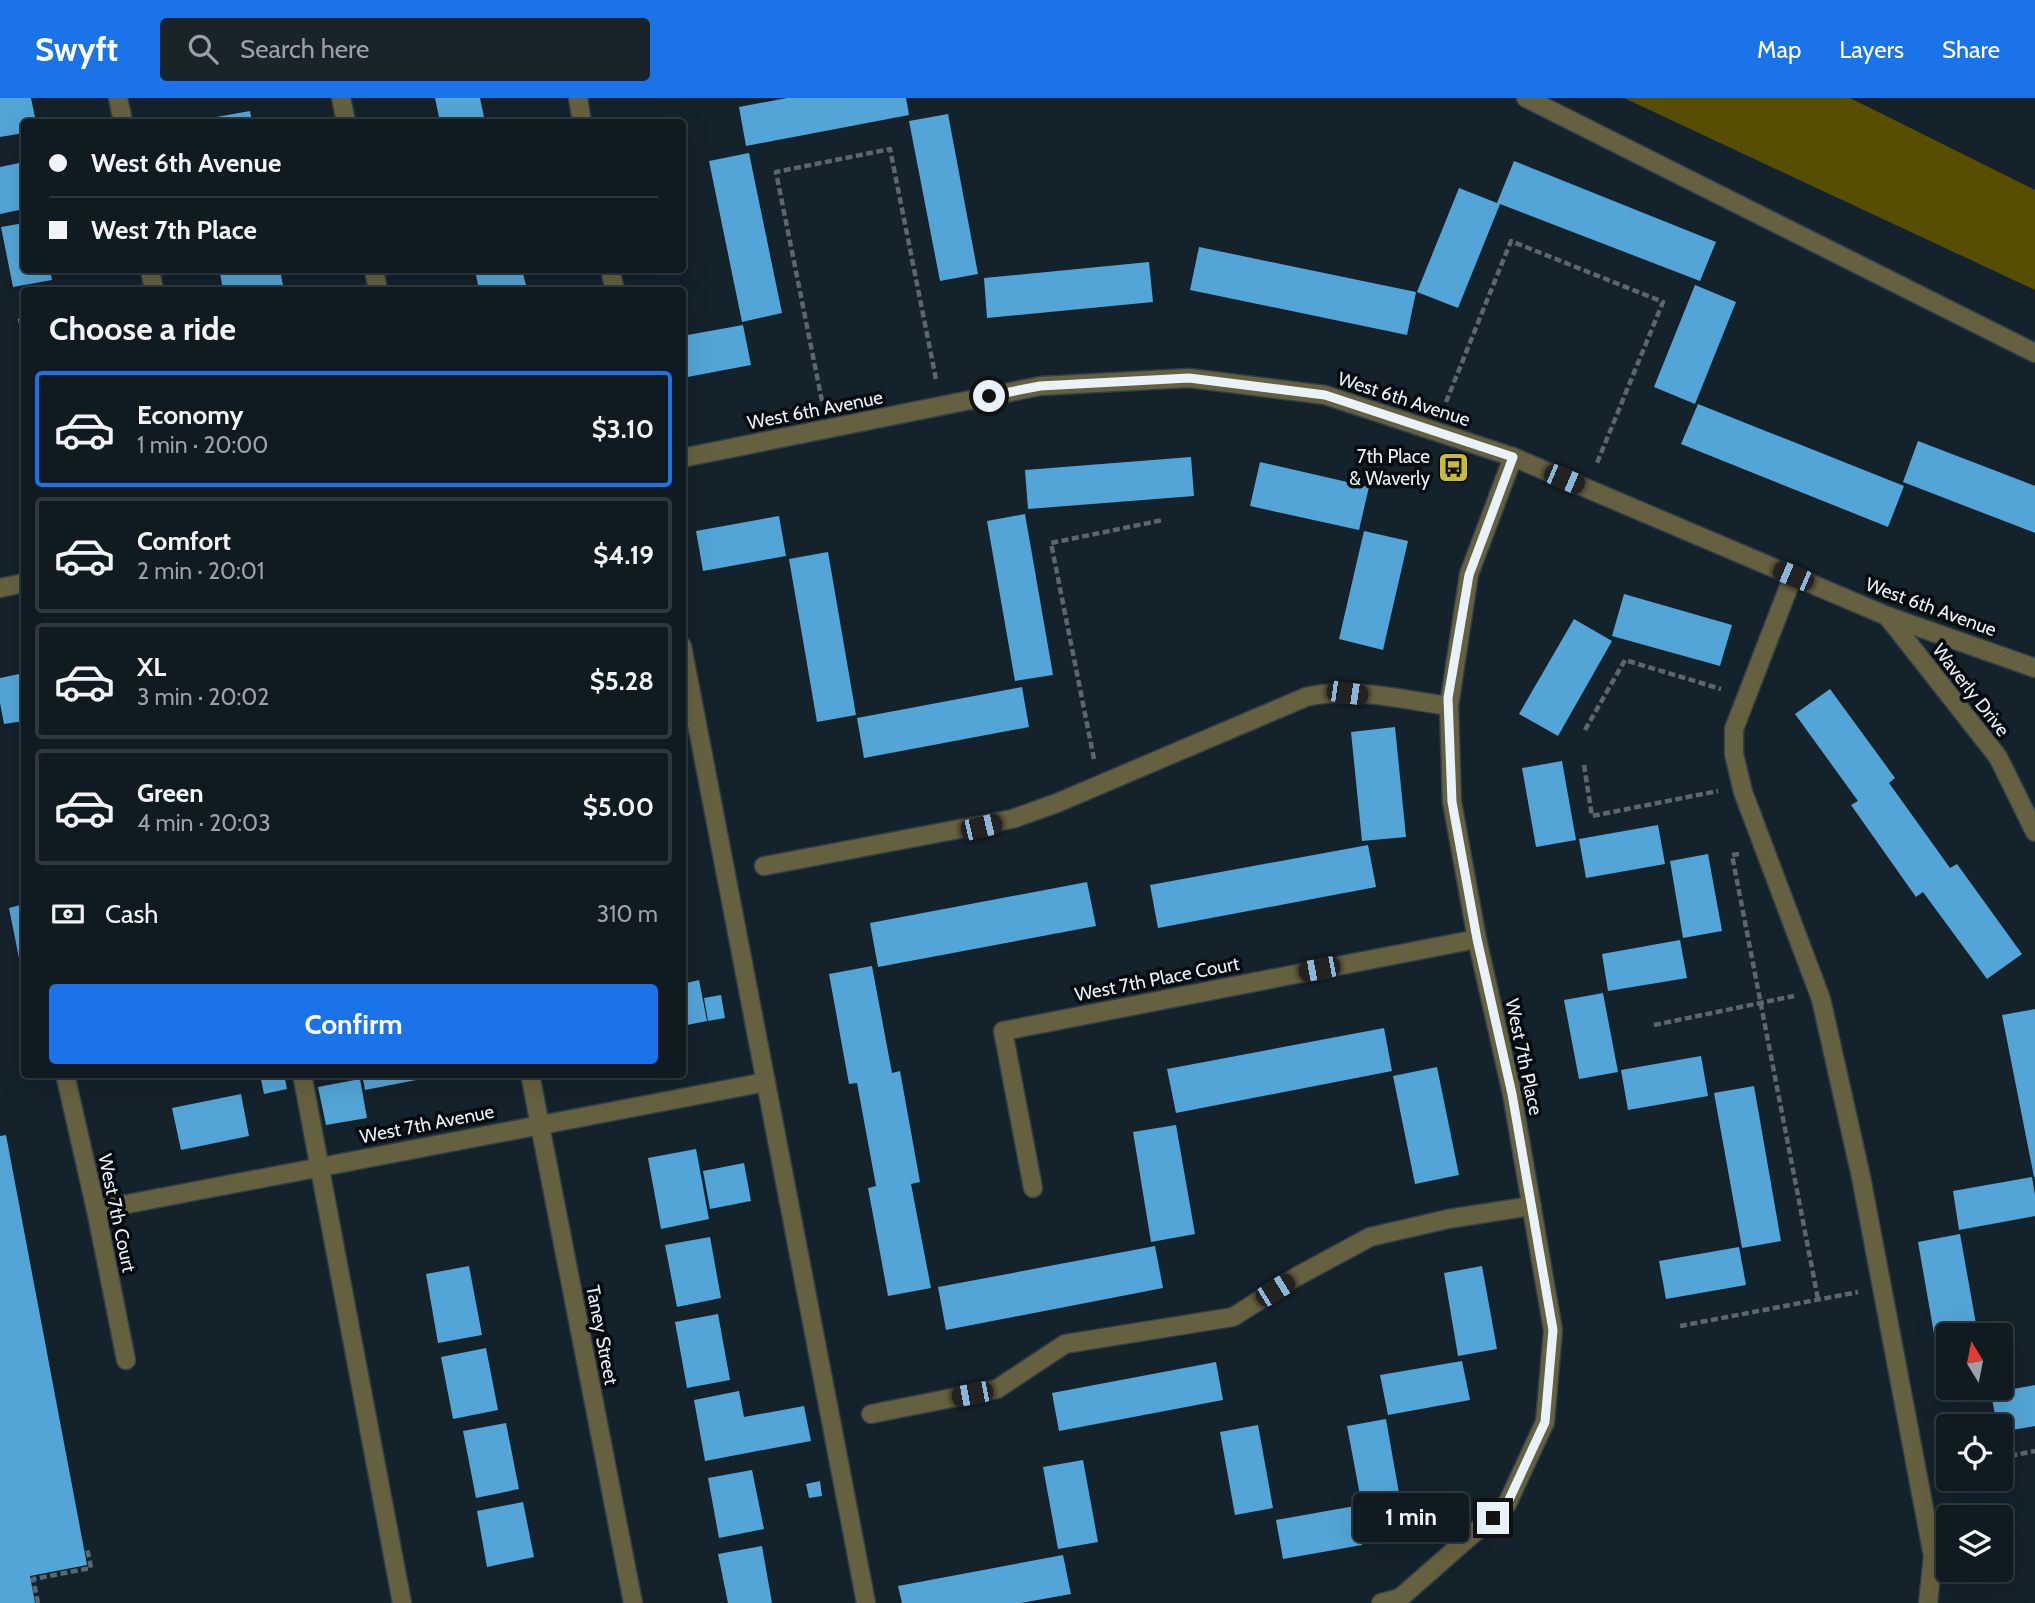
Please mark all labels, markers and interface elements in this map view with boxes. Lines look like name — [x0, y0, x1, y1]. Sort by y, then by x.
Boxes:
search box — [160, 18, 650, 81]
text: Swyft — [35, 29, 118, 69]
icon: search — [184, 30, 222, 68]
text: Search here — [240, 33, 369, 65]
text: Map — [1757, 35, 1801, 64]
text: Layers — [1839, 35, 1904, 64]
text: Share — [1942, 35, 2000, 64]
text: West 6th Avenue — [91, 147, 281, 179]
text: West 7th Place — [91, 214, 257, 246]
text: Choose a ride — [49, 309, 236, 348]
street label: West 6th Avenue — [1335, 367, 1473, 431]
route start — [973, 380, 1005, 412]
street label: West 6th Avenue — [745, 386, 885, 434]
icon: car — [53, 398, 116, 461]
text: Economy — [137, 399, 243, 431]
text: $3.10 — [592, 413, 654, 445]
text: 1 min · 20:00 — [137, 431, 268, 459]
place label: 7th Place & Waverly — [1349, 445, 1430, 490]
bus stop icon: 7th Place & Waverly — [1436, 450, 1470, 484]
car — [1541, 461, 1588, 497]
icon: car — [53, 524, 116, 587]
text: Comfort — [137, 525, 231, 557]
text: $4.19 — [593, 539, 654, 571]
text: 2 min · 20:01 — [137, 557, 264, 585]
car — [1770, 558, 1817, 594]
street label: West 6th Avenue — [1862, 573, 2000, 641]
street label: Waverly Drive — [1928, 639, 2015, 741]
icon: car — [53, 650, 116, 713]
text: XL — [137, 651, 166, 683]
text: $5.28 — [590, 665, 654, 697]
car — [1325, 680, 1370, 706]
text: 3 min · 20:02 — [137, 683, 269, 711]
icon: car — [53, 776, 116, 839]
text: Green — [137, 777, 204, 809]
text: $5.00 — [583, 791, 654, 823]
text: 4 min · 20:03 — [137, 809, 271, 837]
car — [959, 812, 1004, 842]
icon: cash — [49, 895, 87, 933]
text: Cash — [105, 898, 158, 930]
text: 310 m — [597, 900, 658, 928]
street label: West 7th Place Court — [1073, 952, 1242, 1006]
car — [1297, 955, 1342, 983]
button: Confirm — [49, 984, 658, 1064]
street label: West 7th Place — [1500, 997, 1548, 1118]
street label: West 7th Avenue — [358, 1100, 496, 1148]
street label: West 7th Court — [93, 1152, 141, 1275]
car — [1252, 1270, 1299, 1310]
street label: Taney Street — [581, 1283, 623, 1387]
north arrow — [1936, 1323, 2012, 1400]
map controls — [1936, 1323, 2013, 1582]
car — [950, 1380, 995, 1408]
button: locate — [1936, 1414, 2013, 1491]
callout: 1 min — [1353, 1494, 1468, 1542]
route end — [1477, 1502, 1509, 1534]
text: 1 min — [1385, 1503, 1437, 1531]
button: layers — [1936, 1505, 2013, 1582]

